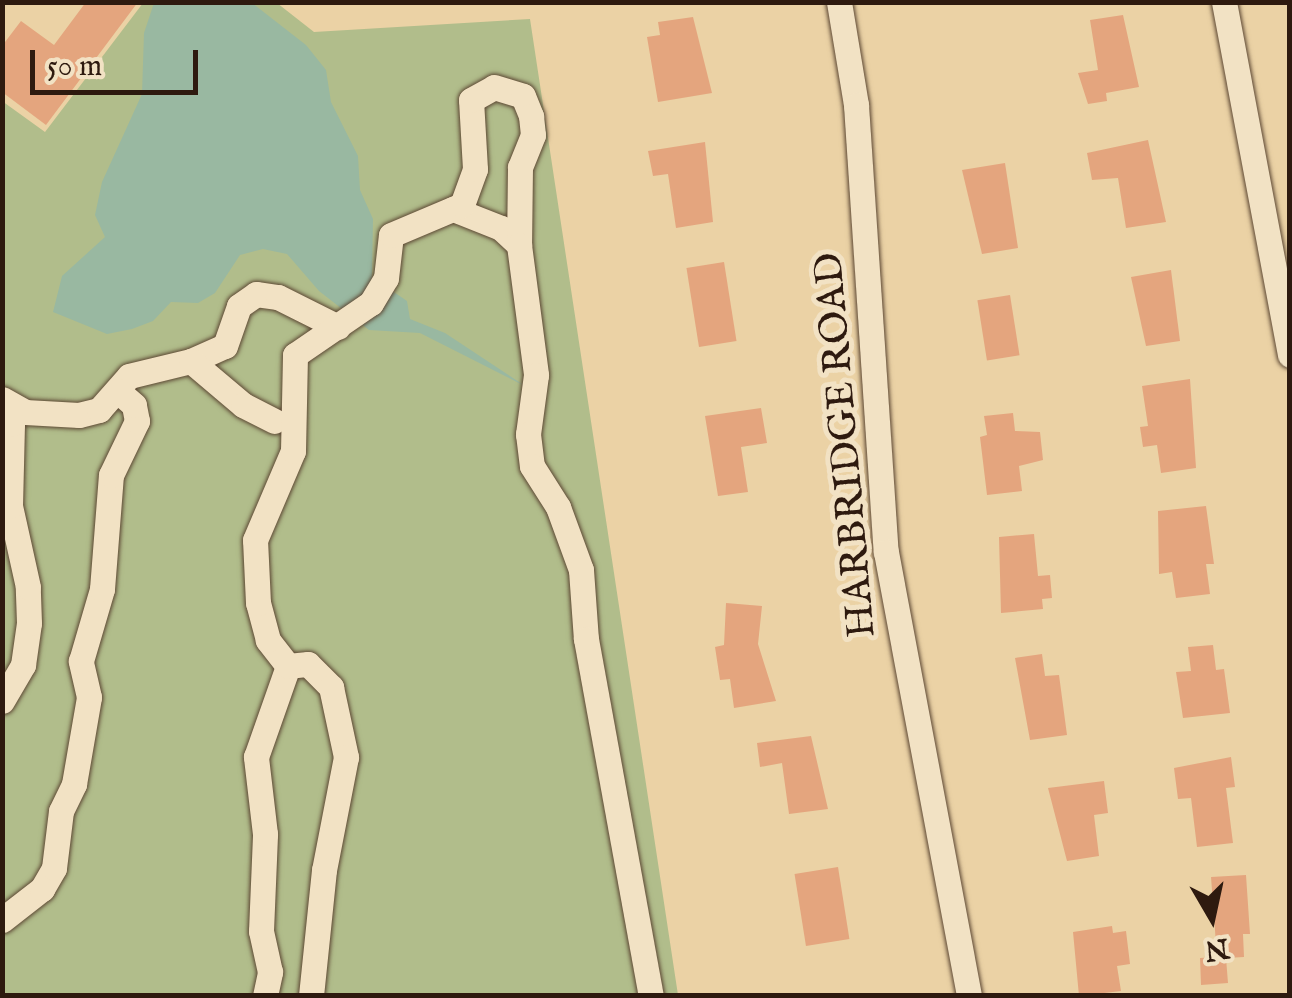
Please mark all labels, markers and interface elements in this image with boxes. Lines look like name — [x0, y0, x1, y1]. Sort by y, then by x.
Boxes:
scale bar — [35, 30, 202, 92]
text: 50 m — [47, 48, 102, 86]
street label: HARBRIDGE ROAD — [806, 250, 888, 640]
north arrow — [1162, 868, 1262, 968]
text: N — [1202, 929, 1231, 967]

